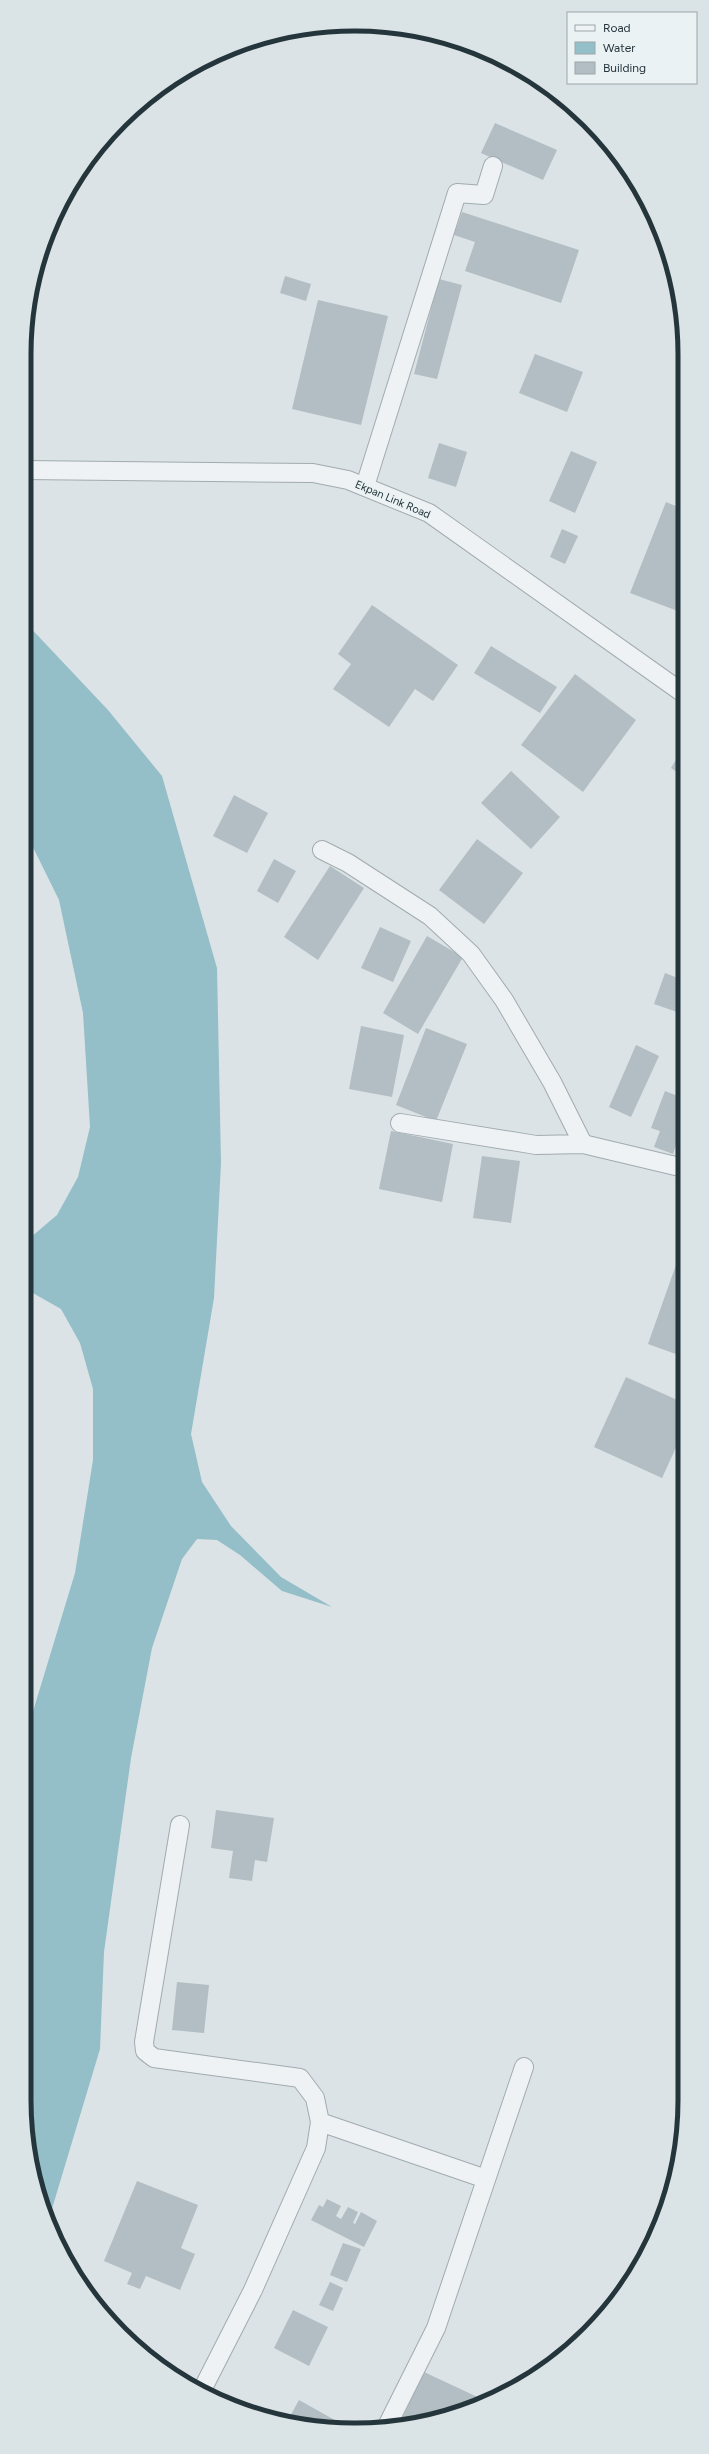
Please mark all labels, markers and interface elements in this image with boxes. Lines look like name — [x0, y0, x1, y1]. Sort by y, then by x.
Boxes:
legend — [567, 12, 697, 84]
text: Road — [603, 21, 631, 35]
text: Water — [603, 41, 635, 55]
text: Building — [603, 61, 646, 75]
street label: Ekpan Link Road — [353, 478, 432, 521]

